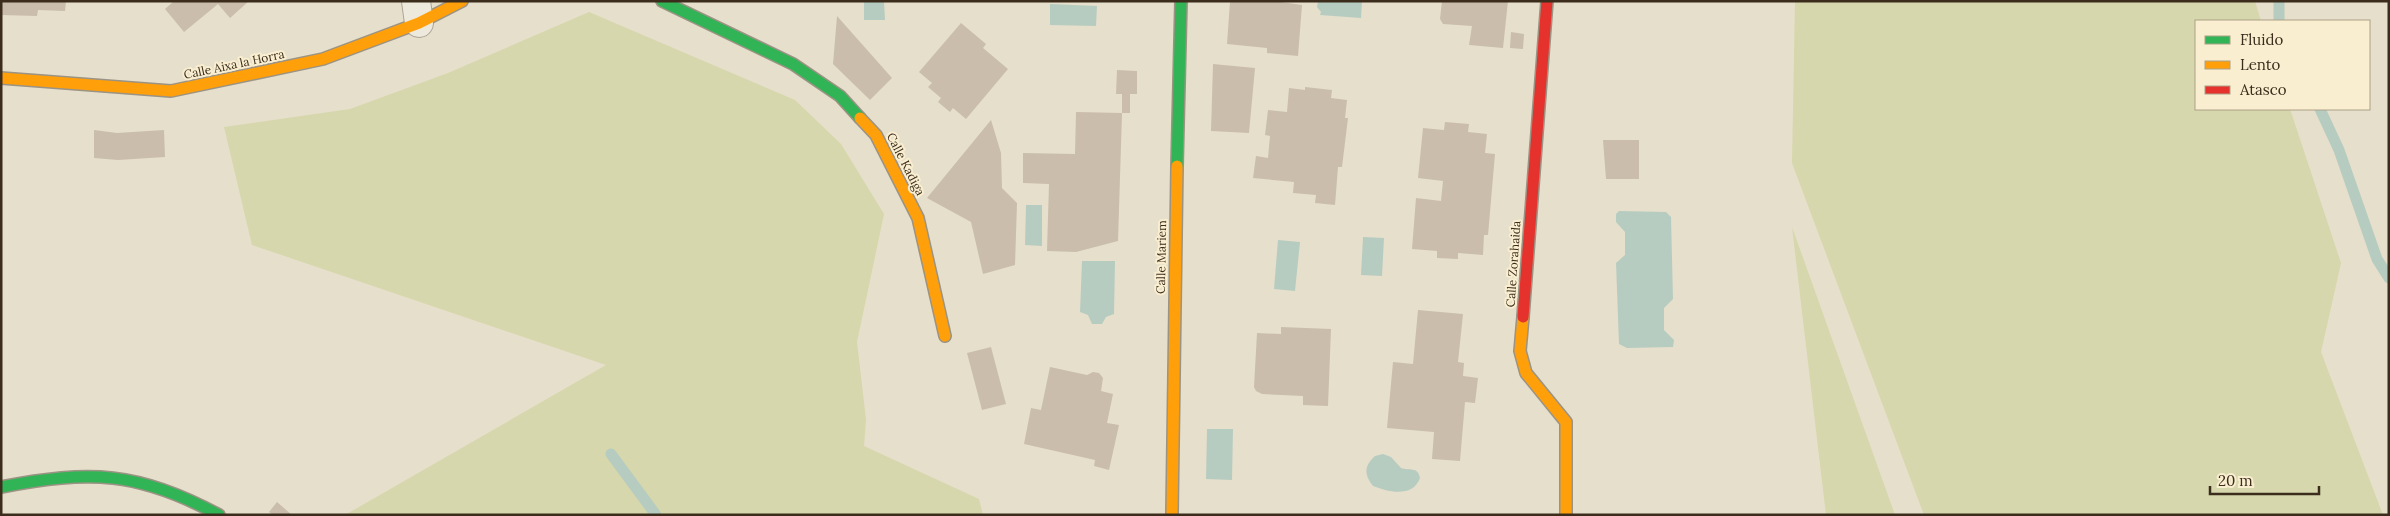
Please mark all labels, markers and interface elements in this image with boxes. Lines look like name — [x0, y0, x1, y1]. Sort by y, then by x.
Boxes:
legend — [2195, 20, 2370, 110]
text: Fluido — [2240, 30, 2283, 49]
street label: Calle Aixa la Horra — [182, 46, 286, 82]
text: Lento — [2240, 55, 2281, 74]
text: Atasco — [2239, 80, 2287, 99]
street label: Calle Kadiga — [884, 130, 928, 198]
street label: Calle Mariem — [1153, 220, 1169, 294]
street label: Calle Zorahaida — [1502, 220, 1524, 308]
scale bar — [2210, 464, 2319, 496]
text: 20 m — [2218, 471, 2253, 490]

